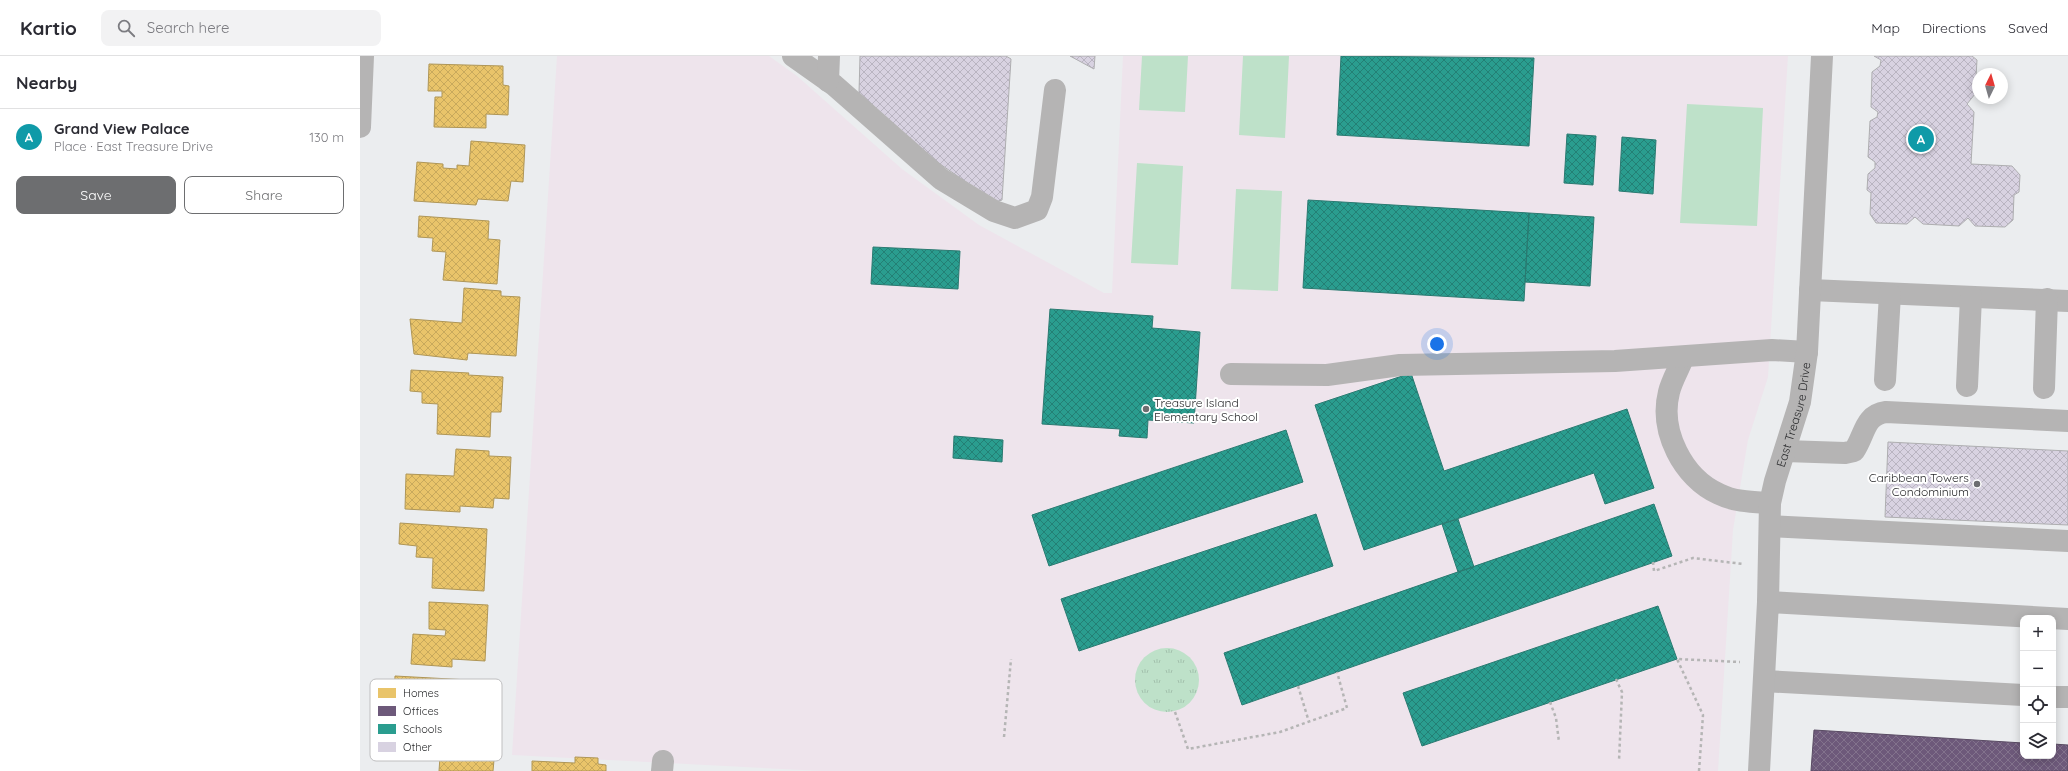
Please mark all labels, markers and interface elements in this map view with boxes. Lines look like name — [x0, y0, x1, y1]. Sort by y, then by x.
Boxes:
search box — [101, 10, 381, 46]
text: Kartio — [20, 16, 77, 40]
icon: search — [115, 17, 137, 39]
text: Search here — [147, 18, 230, 37]
text: Map — [1871, 19, 1900, 37]
text: Directions — [1922, 19, 1986, 37]
text: Saved — [2008, 19, 2048, 37]
north arrow — [1972, 68, 2008, 104]
text: Nearby — [16, 72, 77, 93]
text: Grand View Palace — [54, 119, 190, 138]
pin: A — [1908, 124, 1934, 154]
text: A — [25, 129, 33, 145]
text: 130 m — [309, 129, 344, 145]
text: Place · East Treasure Drive — [54, 138, 213, 154]
button: Save — [16, 176, 176, 214]
button: Share — [184, 176, 344, 214]
your location — [1427, 334, 1447, 354]
street label: East Treasure Drive — [1772, 361, 1813, 469]
place label: Treasure Island Elementary School — [1154, 395, 1258, 424]
marker: Treasure Island Elementary School — [1141, 404, 1151, 414]
place label: Caribbean Towers Condominium — [1869, 470, 1969, 499]
marker: Caribbean Towers Condominium — [1972, 479, 1982, 489]
map controls — [2020, 615, 2056, 759]
button: + — [2020, 615, 2056, 651]
button: − — [2020, 651, 2056, 687]
legend — [370, 679, 502, 761]
text: Homes — [403, 686, 439, 700]
button: locate — [2020, 687, 2056, 723]
text: Offices — [403, 704, 439, 718]
text: Schools — [403, 722, 442, 736]
button: layers — [2020, 723, 2056, 759]
text: Other — [403, 740, 433, 754]

